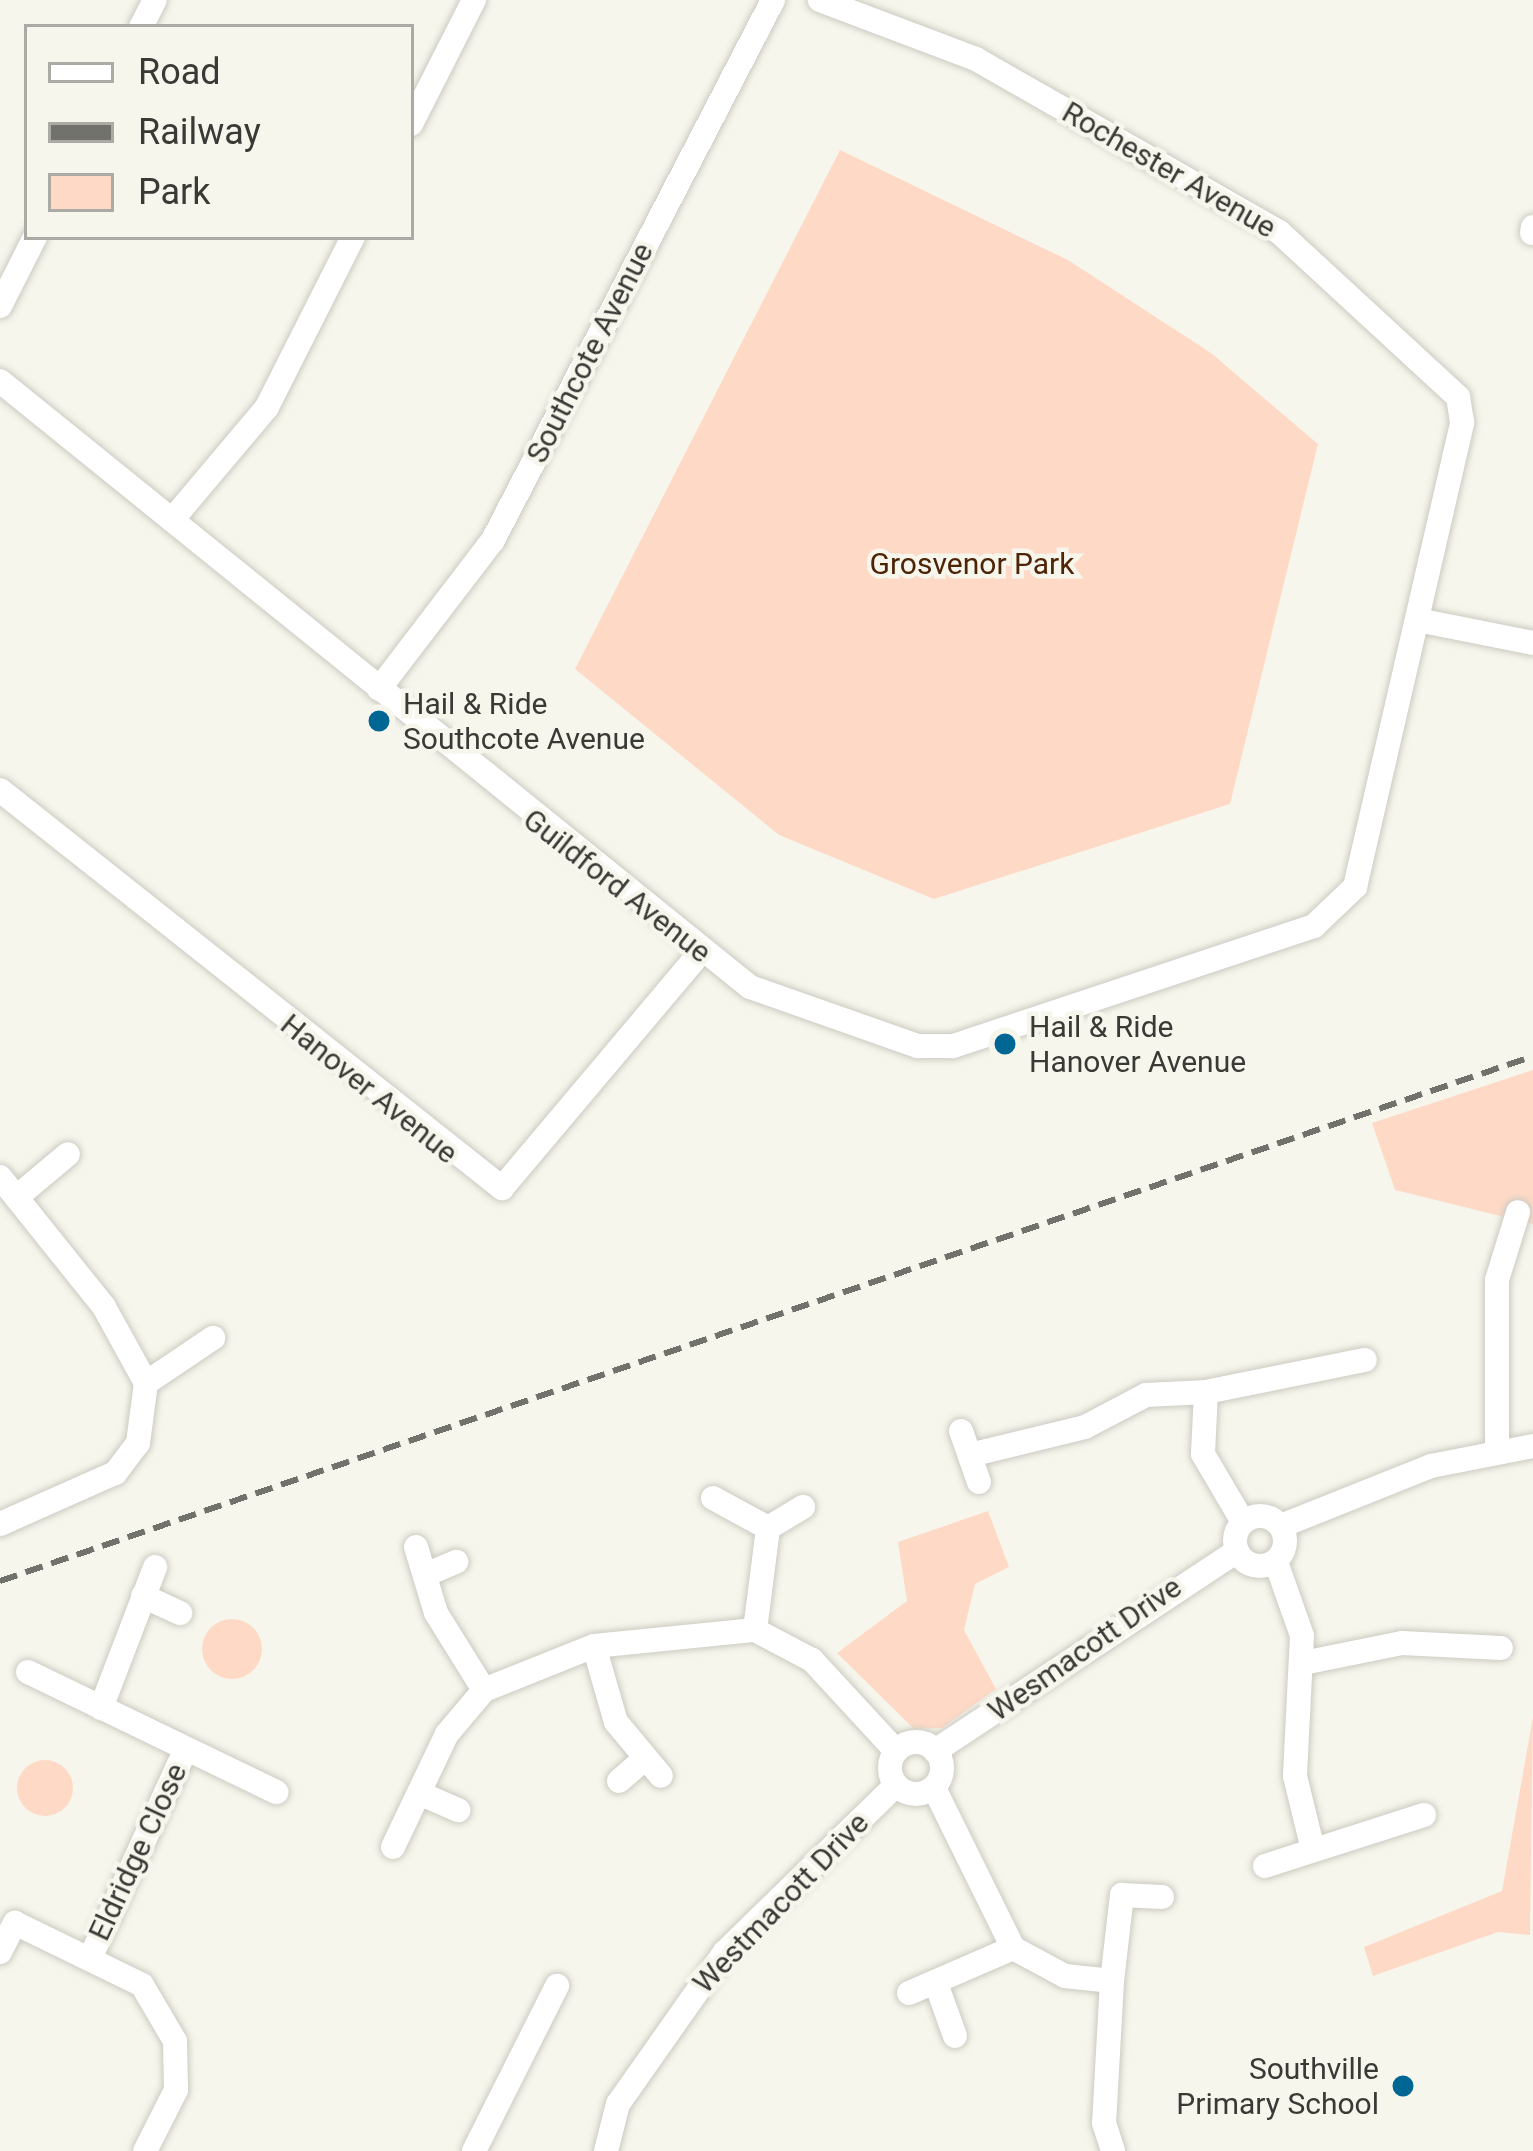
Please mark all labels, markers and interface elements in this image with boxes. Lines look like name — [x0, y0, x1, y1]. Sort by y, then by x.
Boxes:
legend — [24, 24, 414, 240]
text: Road — [138, 51, 221, 93]
street label: Rochester Avenue — [1056, 94, 1282, 246]
text: Railway — [138, 111, 261, 153]
text: Park — [138, 171, 211, 213]
street label: Southcote Avenue — [519, 237, 661, 469]
park label: Grosvenor Park — [870, 546, 1074, 582]
place label: Hail & Ride Southcote Avenue — [403, 686, 645, 756]
marker: Hail & Ride Southcote Avenue — [366, 708, 392, 734]
street label: Guildford Avenue — [516, 802, 718, 970]
street label: Hanover Avenue — [273, 1007, 465, 1171]
place label: Hail & Ride Hanover Avenue — [1029, 1009, 1246, 1080]
marker: Hail & Ride Hanover Avenue — [992, 1031, 1018, 1057]
street label: Wesmacott Drive — [982, 1569, 1188, 1729]
street label: Eldridge Close — [81, 1758, 195, 1946]
street label: Westmacott Drive — [686, 1805, 876, 2001]
place label: Southville Primary School — [1176, 2051, 1379, 2122]
marker: Southville Primary School — [1390, 2073, 1416, 2099]

